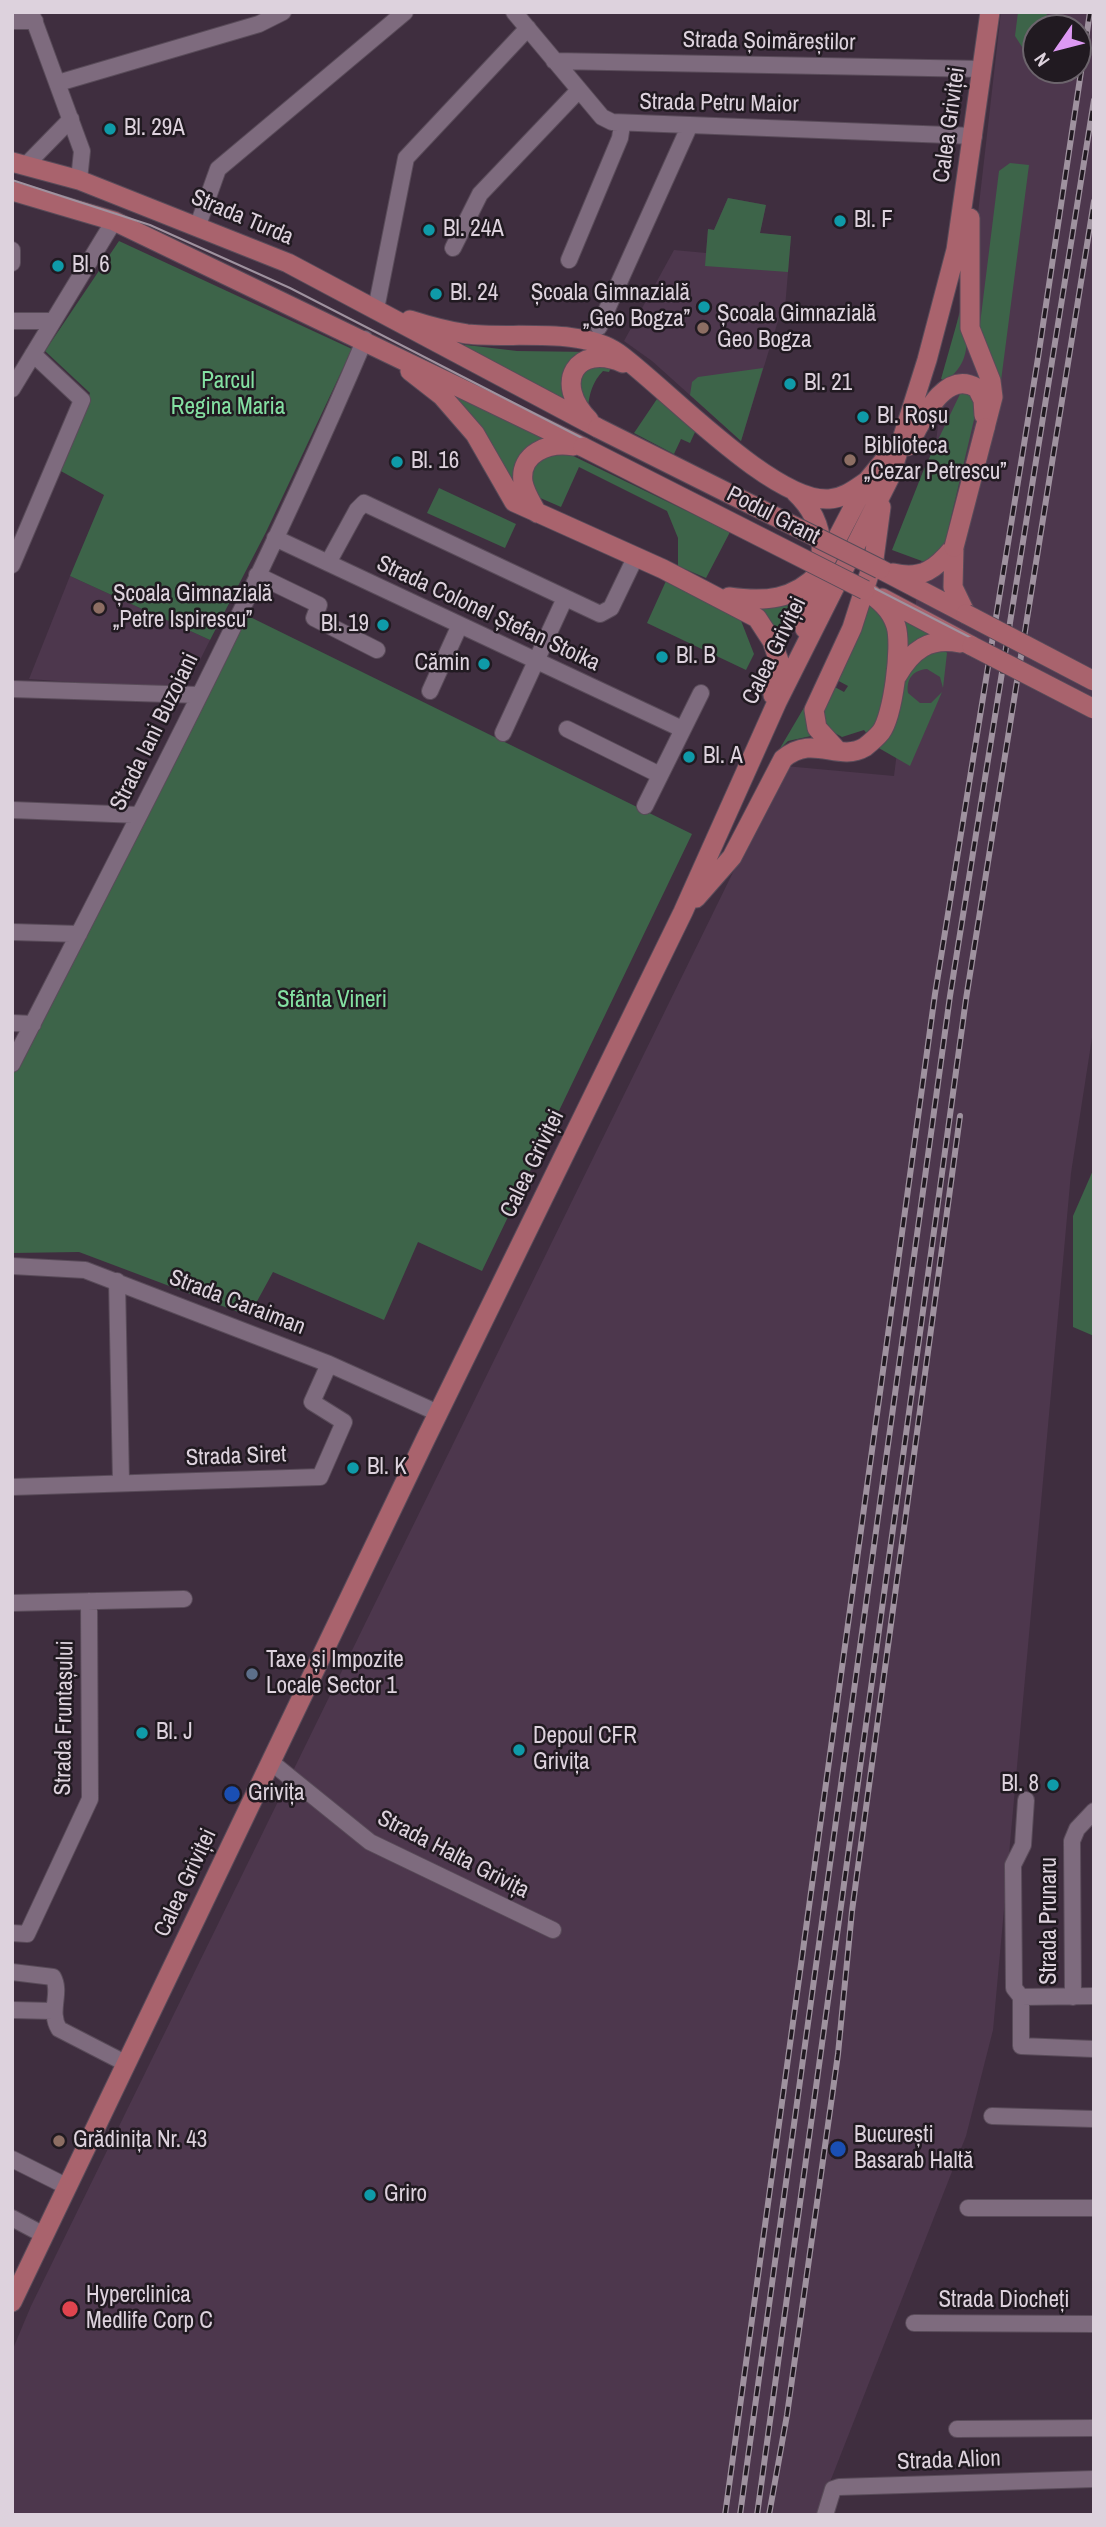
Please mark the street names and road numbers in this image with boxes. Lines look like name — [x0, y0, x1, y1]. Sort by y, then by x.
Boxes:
street label: Strada Șoimăreștilor — [682, 27, 856, 57]
street label: Calea Griviței — [928, 65, 972, 185]
street label: Strada Petru Maior — [639, 89, 799, 119]
street label: Strada Turda — [187, 184, 297, 252]
street label: Podul Grant — [722, 481, 824, 551]
street label: Strada Colonel Ștefan Stoika — [372, 550, 604, 678]
street label: Calea Griviței — [737, 593, 813, 709]
street label: Strada Iani Buzoiani — [105, 649, 205, 815]
street label: Calea Griviței — [495, 1106, 571, 1222]
street label: Strada Caraiman — [165, 1264, 309, 1342]
street label: Strada Siret — [185, 1441, 287, 1473]
street label: Strada Fruntașului — [50, 1640, 80, 1796]
street label: Strada Halta Grivița — [372, 1805, 534, 1905]
street label: Calea Griviței — [149, 1824, 223, 1942]
street label: Strada Prunaru — [1036, 1857, 1064, 1985]
street label: Strada Diocheți — [938, 2287, 1070, 2315]
street label: Strada Alion — [897, 2445, 1001, 2477]

